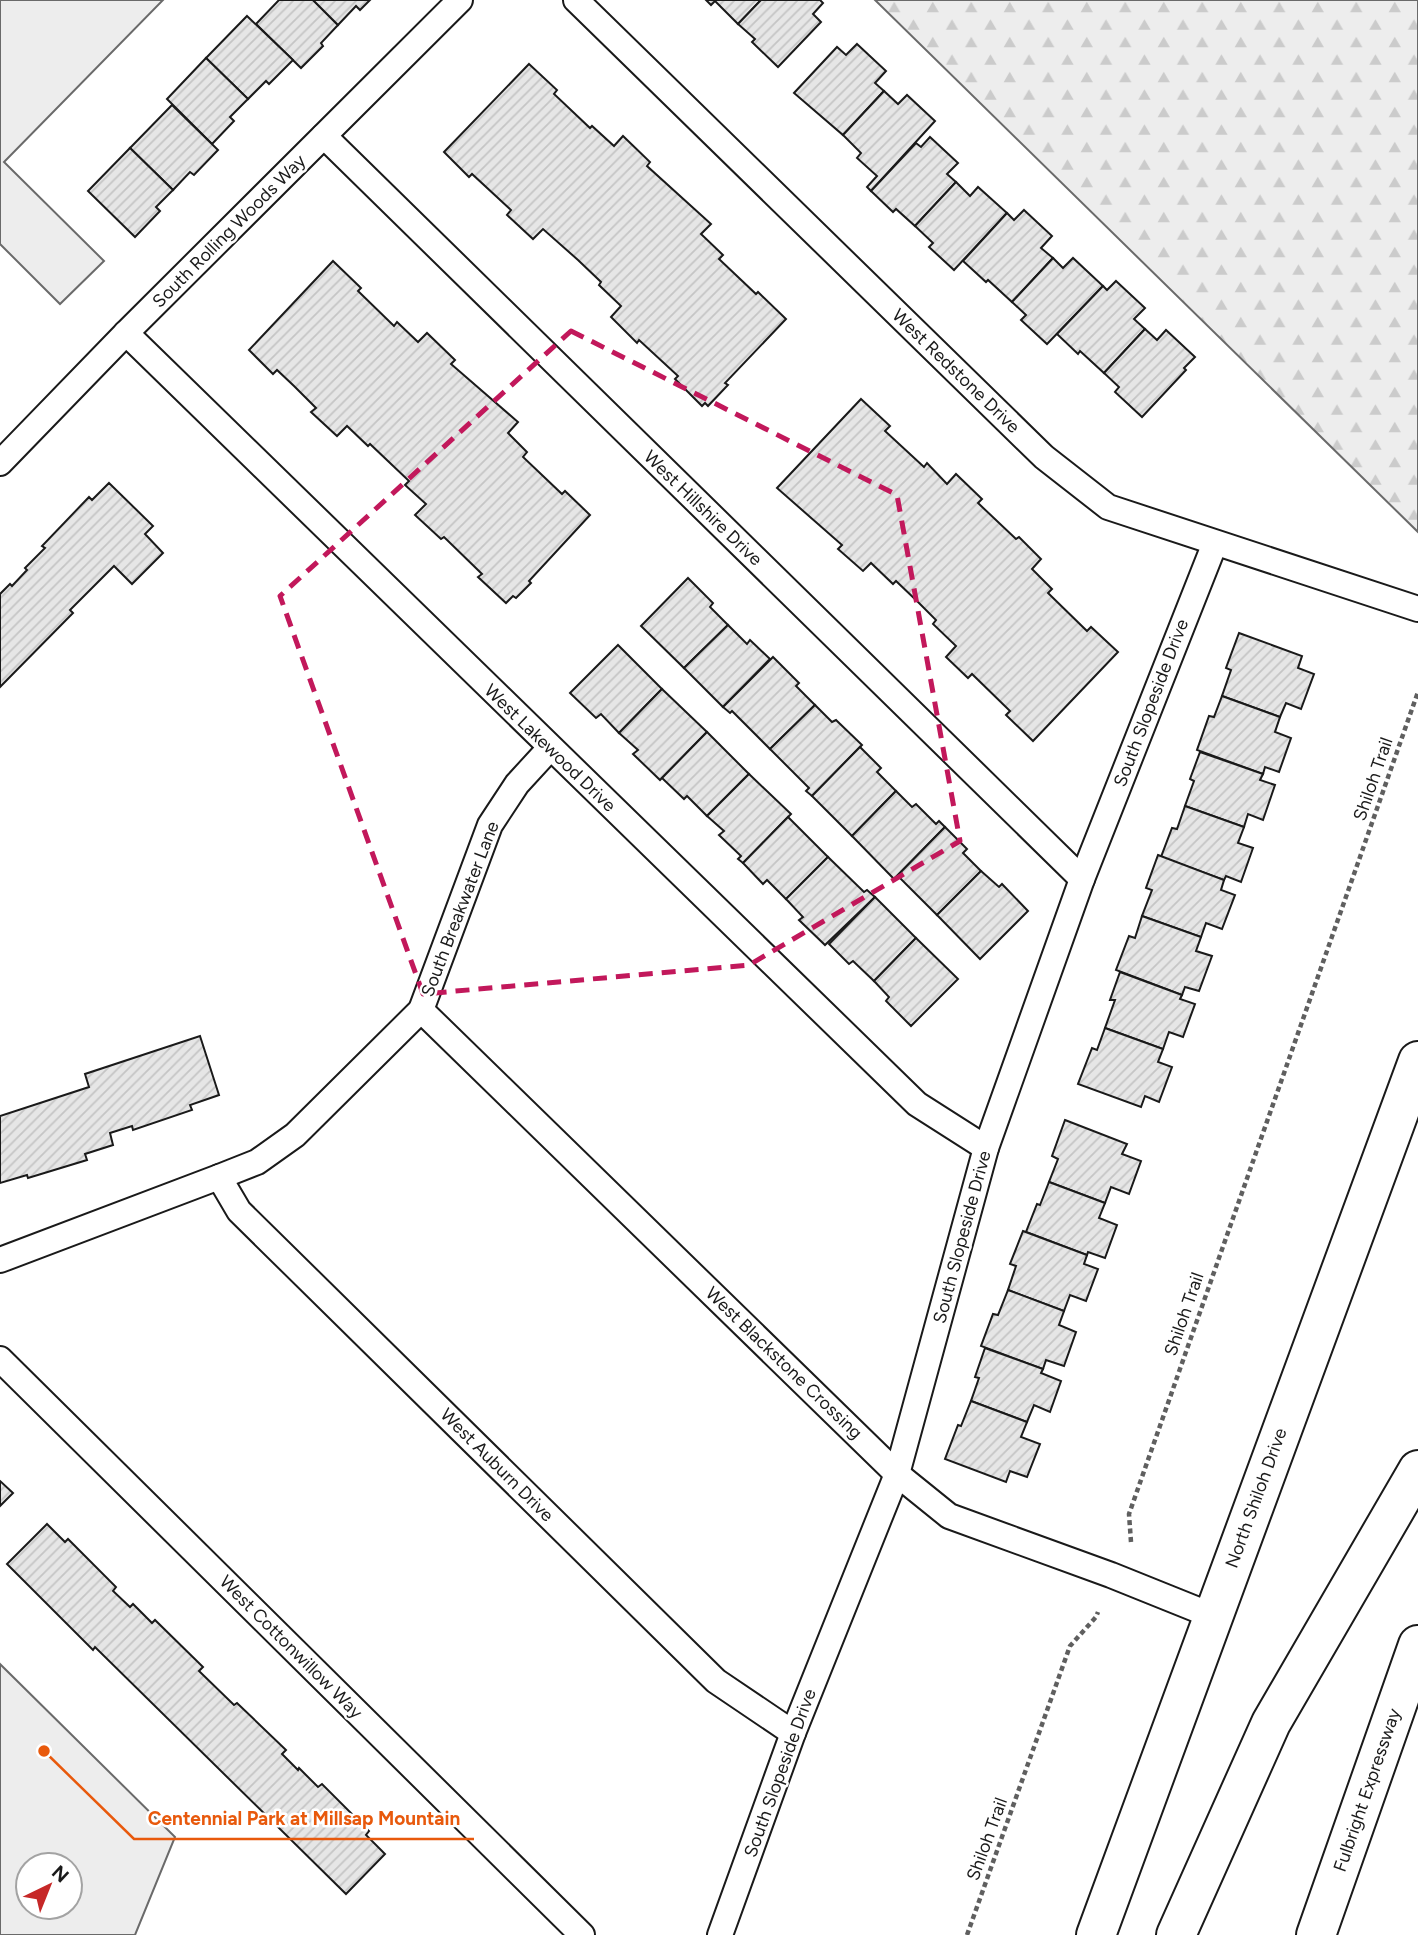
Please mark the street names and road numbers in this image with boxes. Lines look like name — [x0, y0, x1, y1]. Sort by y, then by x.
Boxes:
street label: South Rolling Woods Way — [148, 149, 311, 312]
street label: West Redstone Drive — [888, 304, 1025, 438]
street label: West Hillshire Drive — [639, 446, 767, 570]
street label: South Slopeside Drive — [1109, 616, 1193, 790]
street label: West Lakewood Drive — [480, 680, 620, 816]
street label: Shiloh Trail — [1348, 734, 1398, 824]
street label: South Breakwater Lane — [416, 818, 504, 1000]
street label: South Slopeside Drive — [928, 1148, 996, 1326]
street label: Shiloh Trail — [1159, 1269, 1209, 1359]
street label: West Blackstone Crossing — [701, 1282, 867, 1444]
street label: West Auburn Drive — [436, 1404, 558, 1526]
street label: North Shiloh Drive — [1220, 1425, 1292, 1571]
street label: West Cottonwillow Way — [215, 1571, 368, 1724]
street label: South Slopeside Drive — [739, 1686, 821, 1860]
street label: Fulbright Expressway — [1329, 1705, 1405, 1875]
street label: Shiloh Trail — [962, 1795, 1012, 1883]

